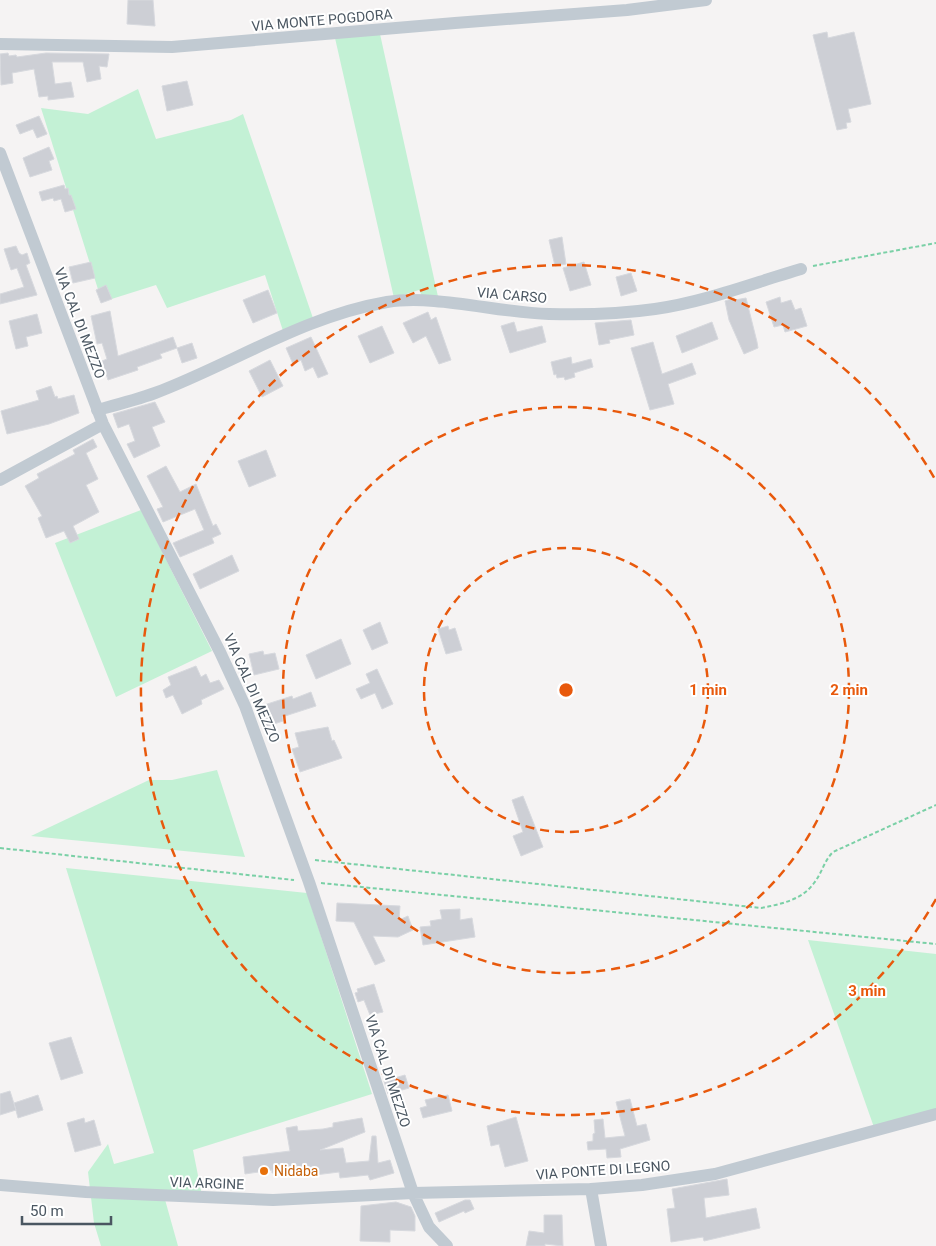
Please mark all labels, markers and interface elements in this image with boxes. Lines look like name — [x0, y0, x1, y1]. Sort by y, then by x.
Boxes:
street label: VIA MONTE POGDORA — [251, 6, 393, 34]
street label: VIA CAL DI MEZZO — [51, 265, 109, 381]
street label: VIA CARSO — [476, 284, 548, 306]
street label: VIA CAL DI MEZZO — [221, 631, 283, 745]
centre of rings — [557, 681, 575, 699]
text: 1 min — [689, 681, 727, 699]
text: 2 min — [830, 681, 868, 699]
text: 3 min — [848, 982, 886, 1000]
street label: VIA CAL DI MEZZO — [362, 1013, 414, 1129]
street label: VIA PONTE DI LEGNO — [535, 1157, 671, 1183]
place label: Nidaba — [274, 1163, 318, 1179]
marker: Nidaba — [258, 1165, 270, 1177]
street label: VIA ARGINE — [169, 1174, 245, 1192]
scale bar — [22, 1194, 111, 1226]
text: 50 m — [30, 1202, 64, 1220]

